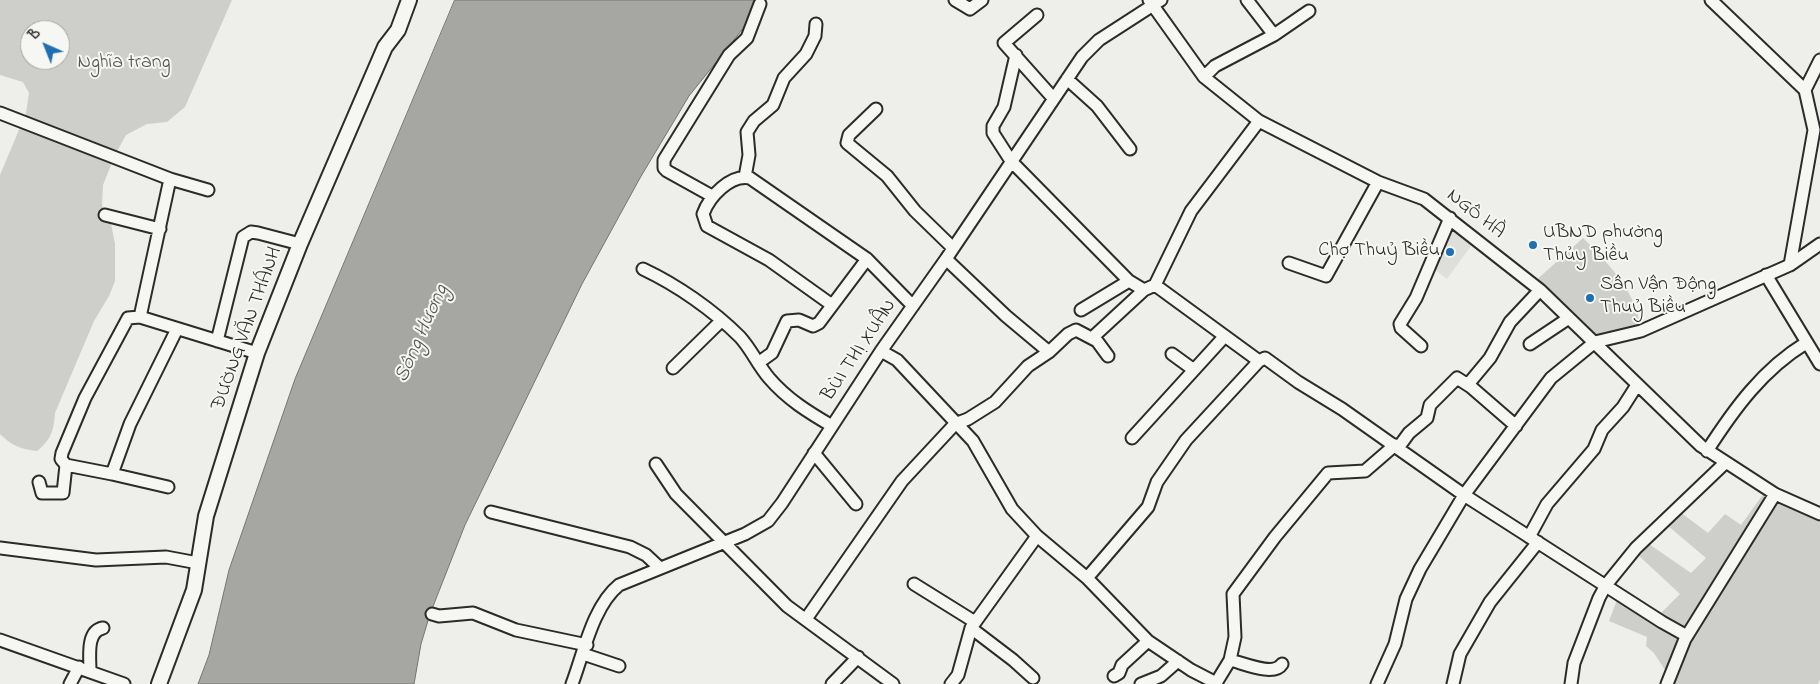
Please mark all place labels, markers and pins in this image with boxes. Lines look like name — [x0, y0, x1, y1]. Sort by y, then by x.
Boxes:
place label: UBND phường Thủy Biều — [1543, 222, 1663, 269]
marker: UBND phường Thủy Biều — [1527, 239, 1539, 251]
place label: Chợ Thuỷ Biều — [1318, 240, 1440, 264]
marker: Chợ Thuỷ Biều — [1444, 246, 1456, 258]
place label: Sân Vận Động Thuỷ Biều — [1600, 274, 1716, 321]
marker: Sân Vận Động Thuỷ Biều — [1584, 292, 1596, 304]

